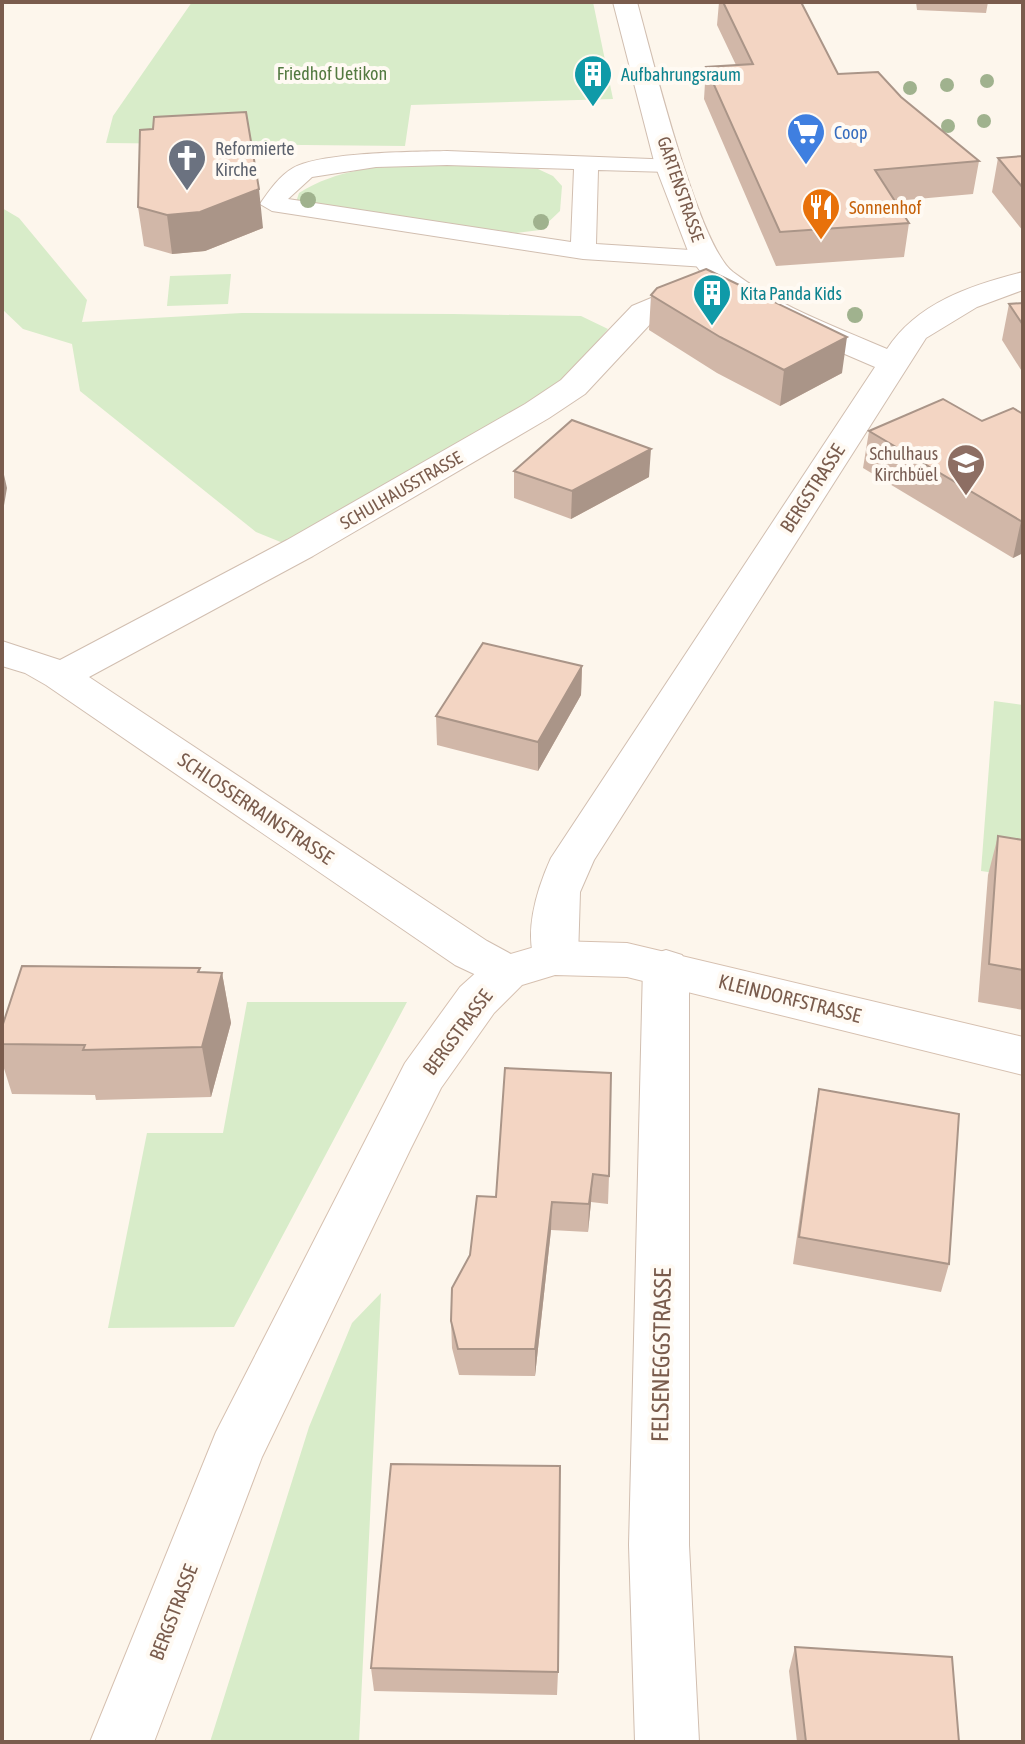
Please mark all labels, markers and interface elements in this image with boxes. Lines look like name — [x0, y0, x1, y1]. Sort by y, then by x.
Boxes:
building icon: Aufbahrungsraum — [572, 53, 614, 108]
park label: Friedhof Uetikon — [277, 63, 387, 84]
place label: Aufbahrungsraum — [621, 64, 741, 85]
supermarket icon: Coop — [785, 111, 827, 166]
place label: Coop — [834, 122, 868, 143]
street label: GARTENSTRASSE — [653, 134, 709, 245]
church icon: Reformierte Kirche — [166, 137, 208, 192]
place label: Reformierte Kirche — [215, 138, 295, 180]
restaurant icon: Sonnenhof — [800, 186, 842, 241]
place label: Sonnenhof — [849, 197, 922, 218]
building icon: Kita Panda Kids — [691, 272, 733, 327]
place label: Kita Panda Kids — [740, 283, 842, 304]
street label: BERGSTRASSE — [775, 439, 849, 536]
school or university icon: Schulhaus Kirchbüel — [945, 442, 987, 497]
place label: Schulhaus Kirchbüel — [869, 443, 938, 485]
street label: SCHULHAUSSTRASSE — [336, 446, 466, 533]
street label: SCHLOSSERRAINSTRASSE — [174, 747, 338, 869]
street label: KLEINDORFSTRASSE — [716, 969, 864, 1027]
street label: BERGSTRASSE — [418, 984, 497, 1079]
street label: FELSENEGGSTRASSE — [646, 1268, 676, 1442]
street label: BERGSTRASSE — [144, 1560, 202, 1663]

